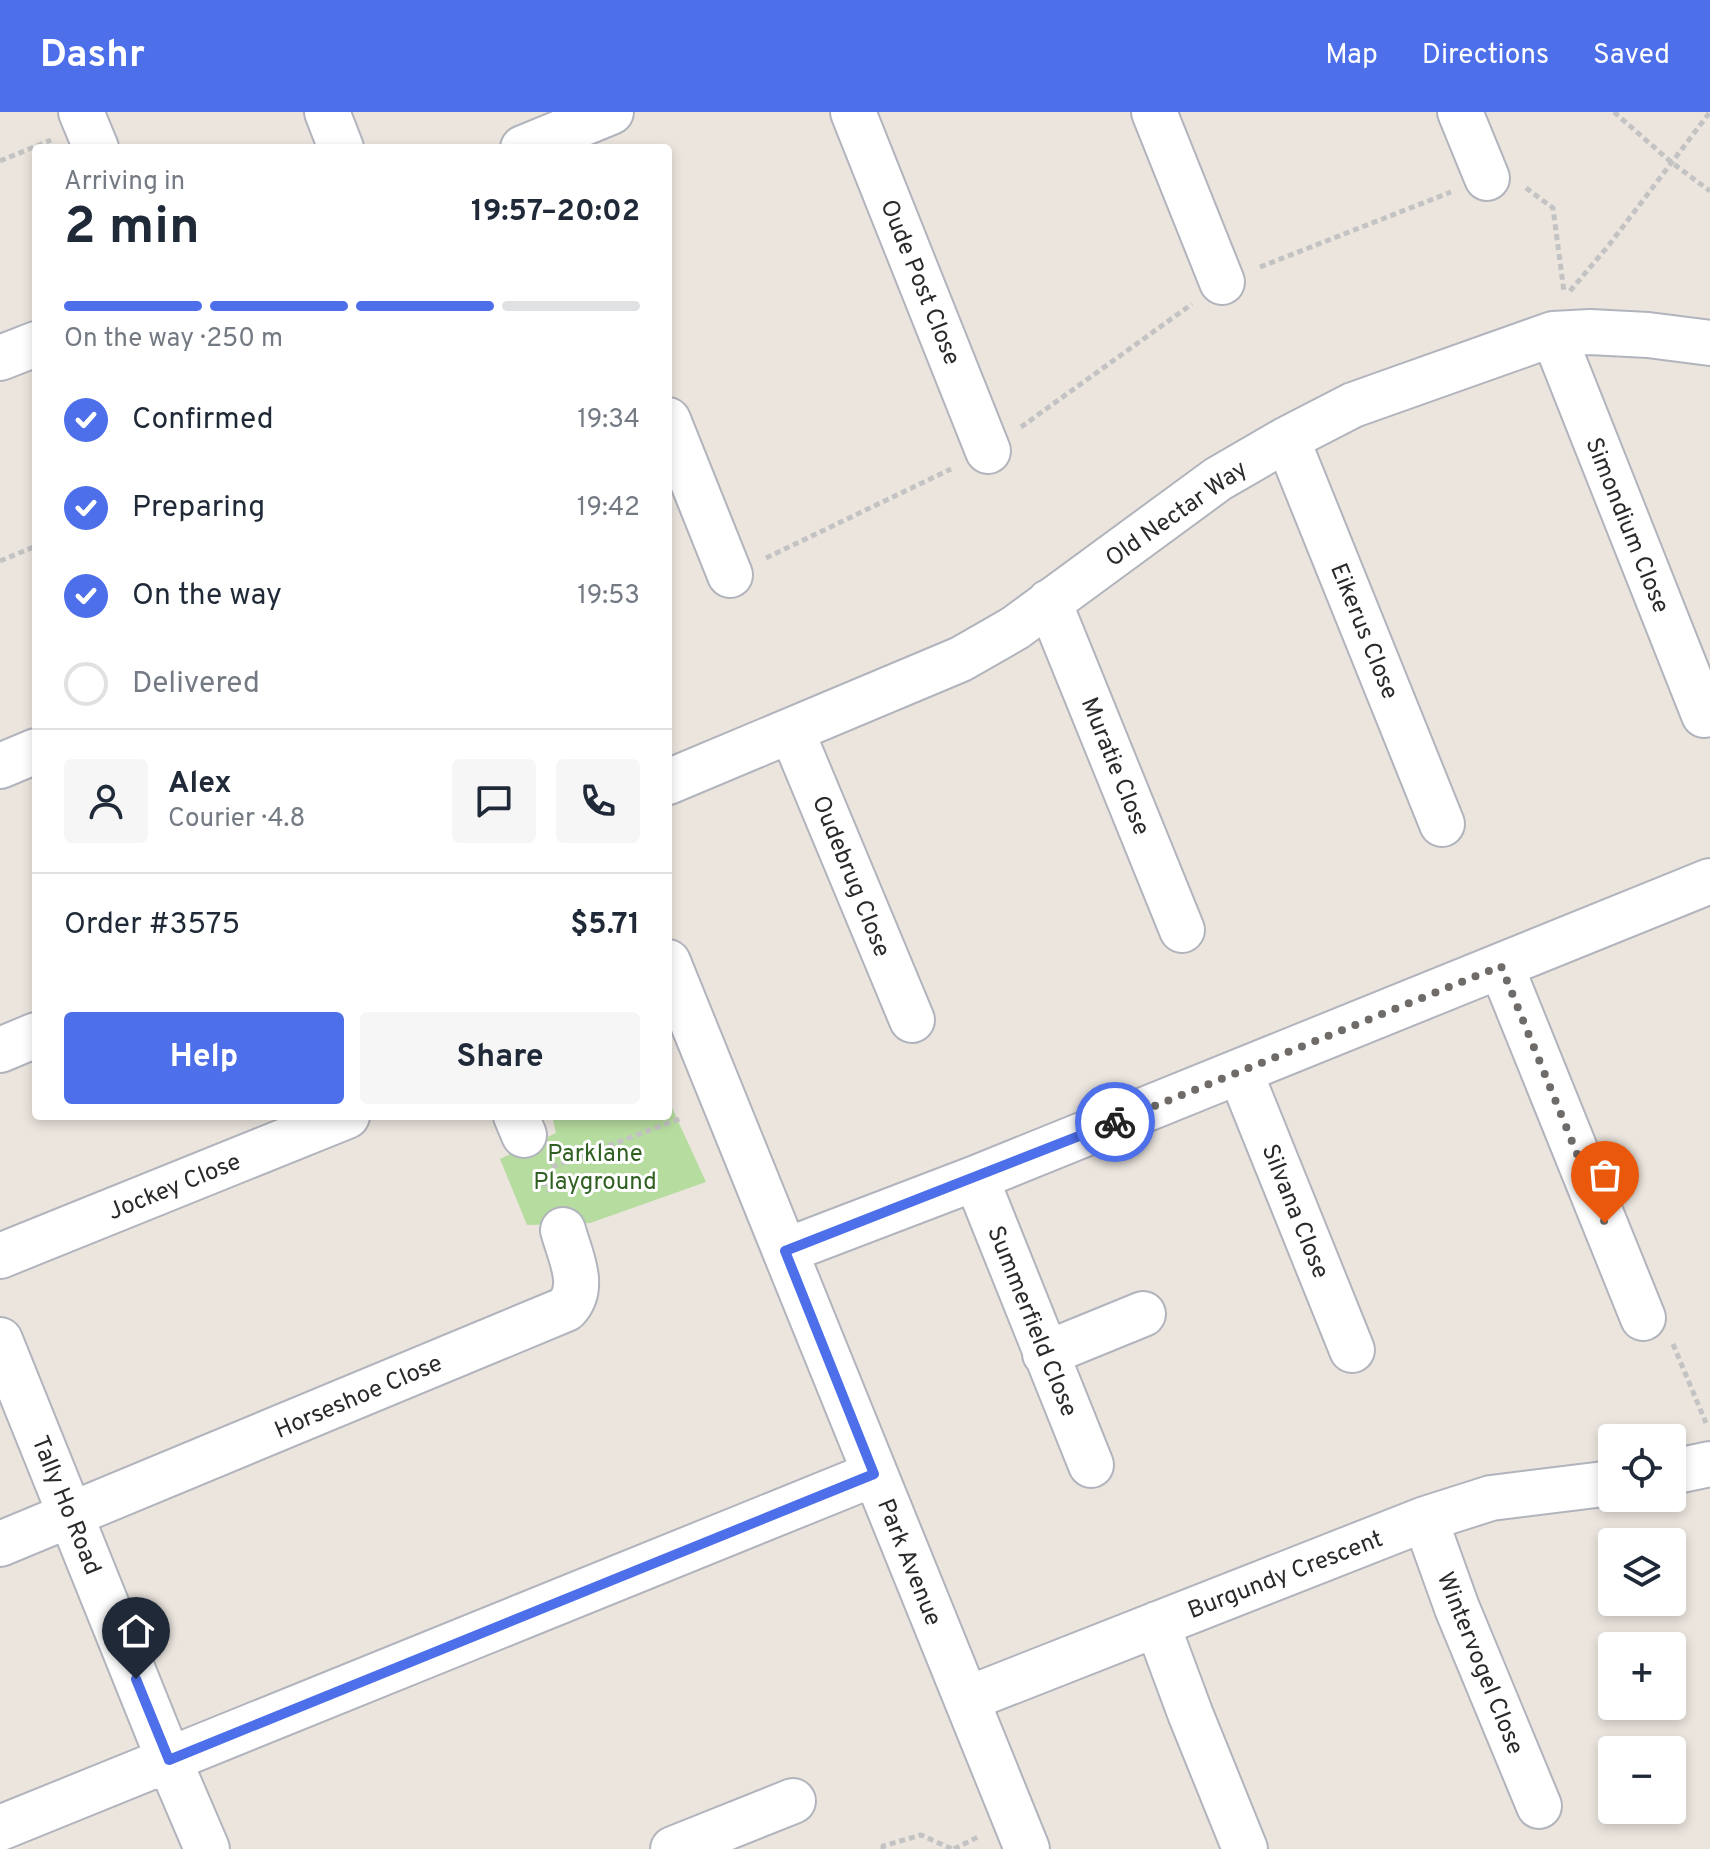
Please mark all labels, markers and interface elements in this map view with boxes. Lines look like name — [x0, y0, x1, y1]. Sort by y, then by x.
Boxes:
text: Dashr — [40, 32, 145, 81]
text: Map — [1325, 38, 1378, 74]
text: Directions — [1422, 38, 1549, 74]
text: Saved — [1593, 38, 1670, 74]
text: Arriving in — [64, 166, 185, 199]
text: 19:57–20:02 — [471, 194, 640, 231]
text: 2 min — [64, 196, 200, 262]
street label: Oude Post Close — [872, 196, 966, 370]
text: On the way · 250 m — [64, 323, 283, 356]
icon: check — [64, 398, 108, 442]
text: Confirmed — [132, 402, 274, 439]
text: 19:34 — [577, 404, 640, 437]
street label: Simondium Close — [1577, 434, 1675, 618]
street label: Old Nectar Way — [1100, 455, 1254, 575]
icon: check — [64, 486, 108, 530]
text: Preparing — [132, 490, 265, 527]
text: 19:42 — [577, 492, 640, 525]
street label: Eikerus Close — [1322, 559, 1404, 704]
icon: check — [64, 574, 108, 618]
text: On the way — [132, 578, 282, 615]
text: 19:53 — [577, 580, 640, 613]
text: Delivered — [132, 666, 260, 703]
street label: Muratie Close — [1073, 693, 1155, 840]
button: person — [64, 759, 148, 843]
button: chat — [452, 759, 536, 843]
button: phone — [556, 759, 640, 843]
text: Alex — [168, 766, 232, 803]
street label: Oudebrug Close — [804, 792, 896, 962]
text: Courier · 4.8 — [168, 803, 305, 836]
text: Order #3575 — [64, 907, 240, 944]
text: $5.71 — [570, 907, 640, 944]
button: Help — [64, 1012, 344, 1104]
button: Share — [360, 1012, 640, 1104]
courier — [1075, 1082, 1155, 1162]
icon: bike — [1093, 1100, 1137, 1144]
park label: Parklane Playground — [533, 1140, 657, 1198]
street label: Silvana Close — [1254, 1140, 1335, 1283]
pin — [1571, 1141, 1639, 1223]
street label: Jockey Close — [104, 1148, 246, 1228]
icon: bag — [1583, 1153, 1627, 1197]
street label: Summerfield Close — [979, 1222, 1083, 1422]
street label: Horseshoe Close — [270, 1349, 447, 1447]
map controls — [1598, 1424, 1686, 1824]
button: locate — [1598, 1424, 1686, 1512]
street label: Tally Ho Road — [24, 1432, 107, 1580]
street label: Park Avenue — [869, 1495, 947, 1631]
street label: Burgundy Crescent — [1184, 1525, 1388, 1627]
button: layers — [1598, 1528, 1686, 1616]
street label: Wintervogel Close — [1429, 1568, 1529, 1759]
pin — [102, 1597, 170, 1679]
icon: home — [114, 1609, 158, 1653]
button: + — [1598, 1632, 1686, 1720]
button: − — [1598, 1736, 1686, 1824]

